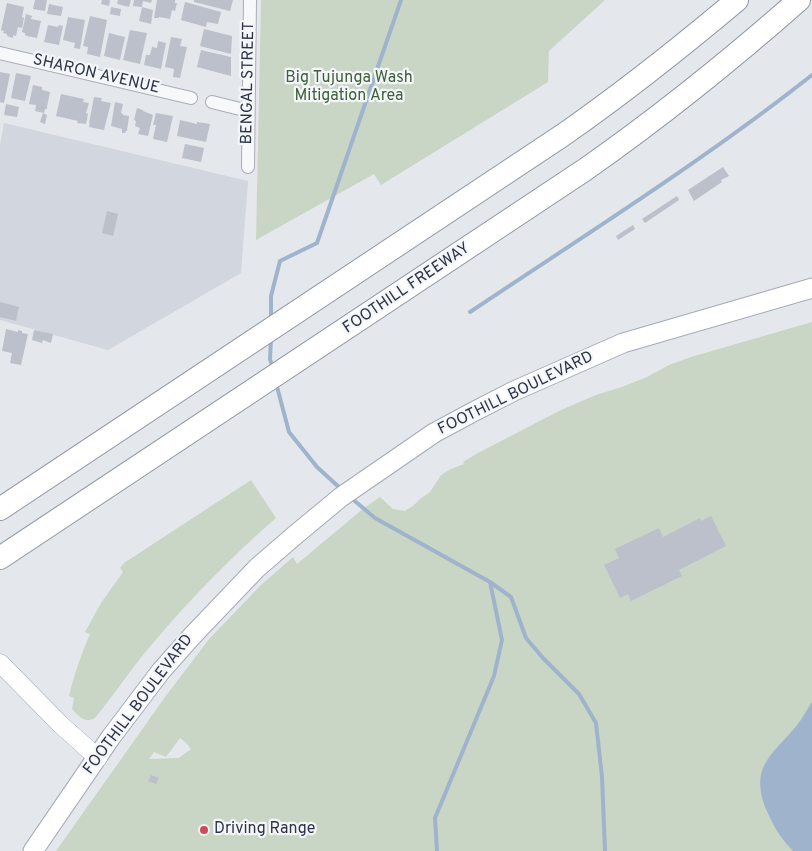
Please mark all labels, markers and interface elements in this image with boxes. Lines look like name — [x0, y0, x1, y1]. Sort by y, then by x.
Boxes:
street label: BENGAL STREET — [238, 21, 260, 145]
street label: SHARON AVENUE — [31, 51, 161, 99]
park label: Big Tujunga Wash Mitigation Area — [285, 69, 413, 107]
street label: FOOTHILL FREEWAY — [340, 239, 474, 339]
street label: FOOTHILL BOULEVARD — [435, 348, 597, 440]
street label: FOOTHILL BOULEVARD — [80, 631, 198, 779]
place label: Driving Range — [214, 820, 315, 840]
marker: Driving Range — [198, 824, 210, 836]

